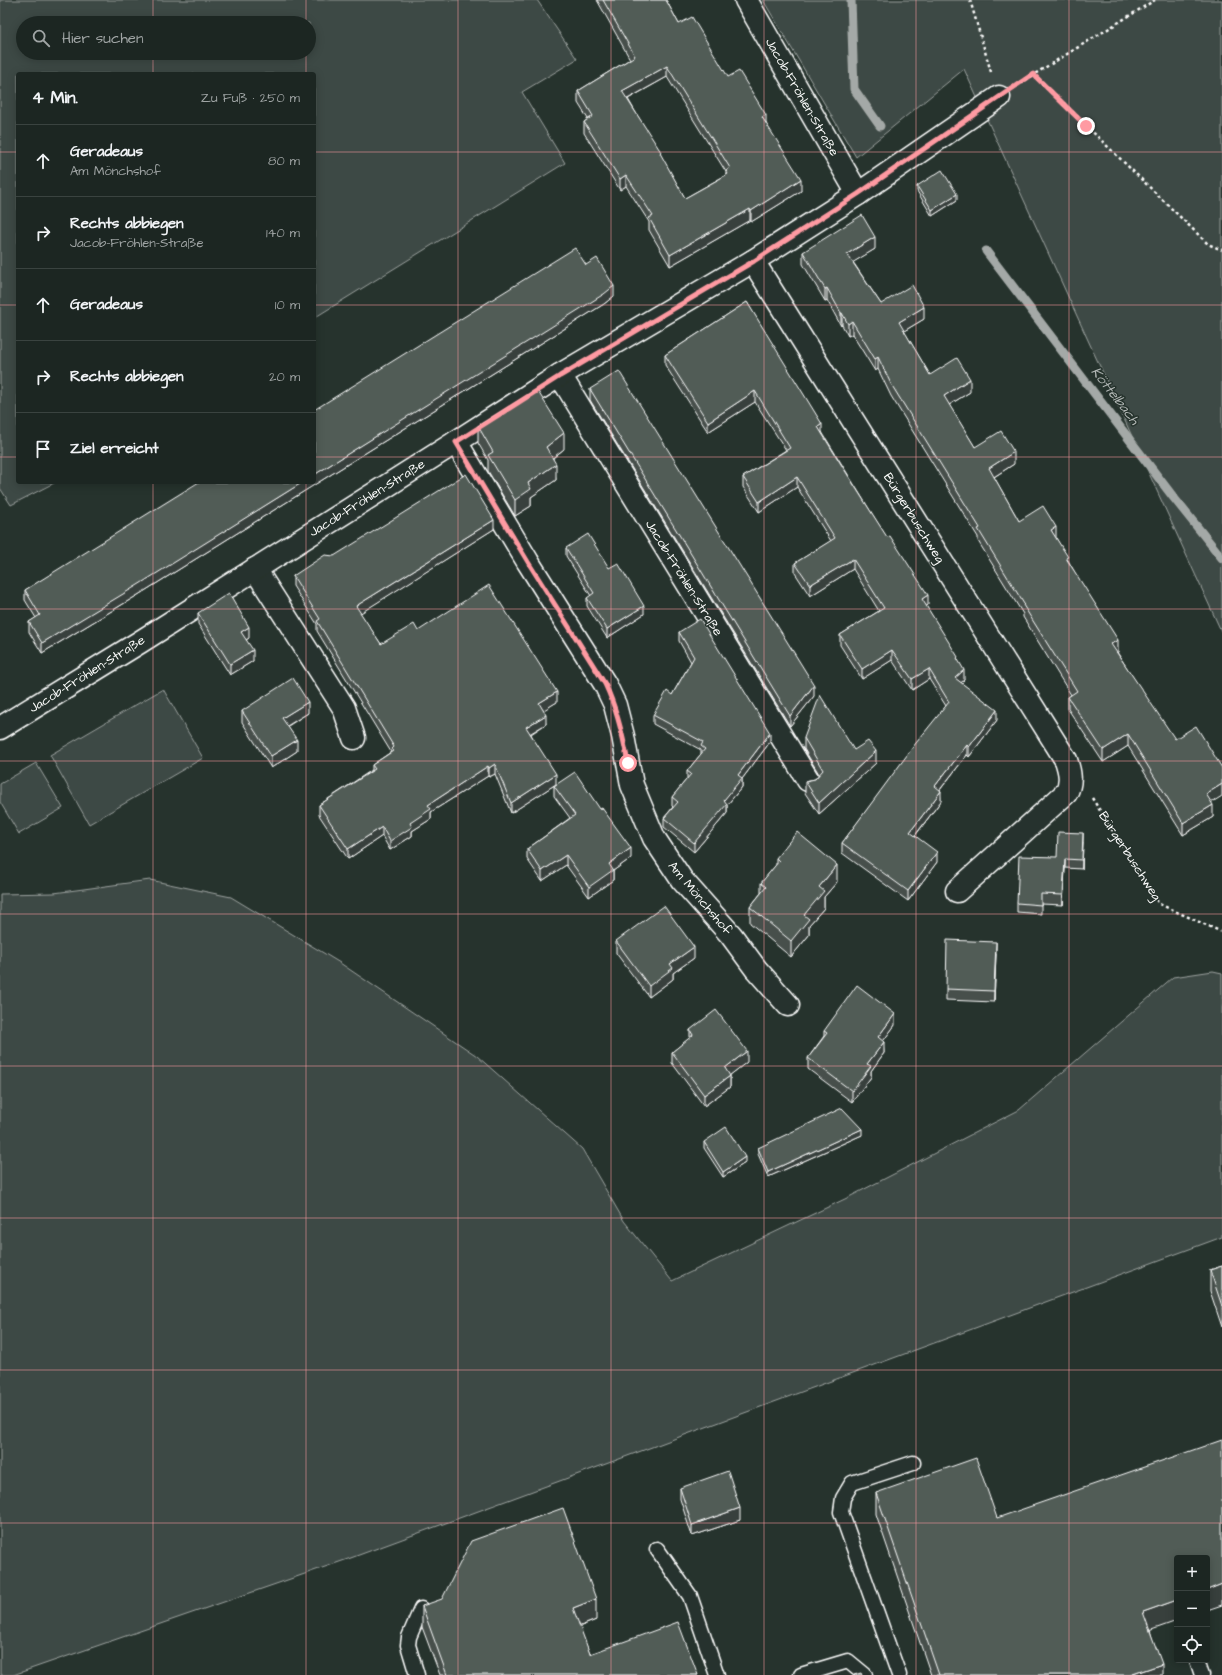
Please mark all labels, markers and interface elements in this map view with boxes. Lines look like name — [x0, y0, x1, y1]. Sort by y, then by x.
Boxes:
search box — [16, 16, 316, 60]
icon: search — [30, 27, 52, 49]
text: Hier suchen — [62, 28, 143, 49]
street label: Jacob-Fröhlen-Straße — [761, 35, 843, 159]
text: 4 Min. — [32, 86, 78, 110]
text: Zu Fuß · 250 m — [201, 89, 300, 107]
route end — [1077, 117, 1095, 135]
text: Geradeaus — [70, 141, 143, 162]
icon: ahead — [32, 150, 54, 172]
text: 80 m — [268, 152, 300, 170]
text: Am Mönchshof — [70, 162, 161, 180]
text: Rechts abbiegen — [70, 213, 184, 234]
icon: right — [32, 222, 54, 244]
text: 140 m — [266, 224, 300, 242]
text: Jacob-Fröhlen-Straße — [70, 234, 204, 252]
icon: ahead — [32, 294, 54, 316]
text: Geradeaus — [70, 294, 143, 315]
text: 10 m — [275, 296, 300, 314]
water label: Köttelbach — [1086, 363, 1145, 430]
icon: right — [32, 366, 54, 388]
text: Rechts abbiegen — [70, 366, 184, 387]
text: 20 m — [269, 368, 300, 386]
icon: arrive — [32, 438, 54, 460]
text: Ziel erreicht — [70, 438, 159, 459]
street label: Jacob-Fröhlen-Straße — [306, 455, 428, 541]
street label: Bürgerbuschweg — [878, 469, 949, 567]
street label: Jacob-Fröhlen-Straße — [641, 517, 727, 639]
street label: Jacob-Fröhlen-Straße — [26, 631, 148, 717]
route start — [619, 754, 637, 772]
street label: Bürgerbuschweg — [1093, 808, 1166, 905]
street label: Am Mönchshof — [664, 857, 736, 939]
map controls — [1174, 1555, 1210, 1663]
button: + — [1174, 1555, 1210, 1591]
button: − — [1174, 1591, 1210, 1627]
button: locate — [1174, 1627, 1210, 1663]

